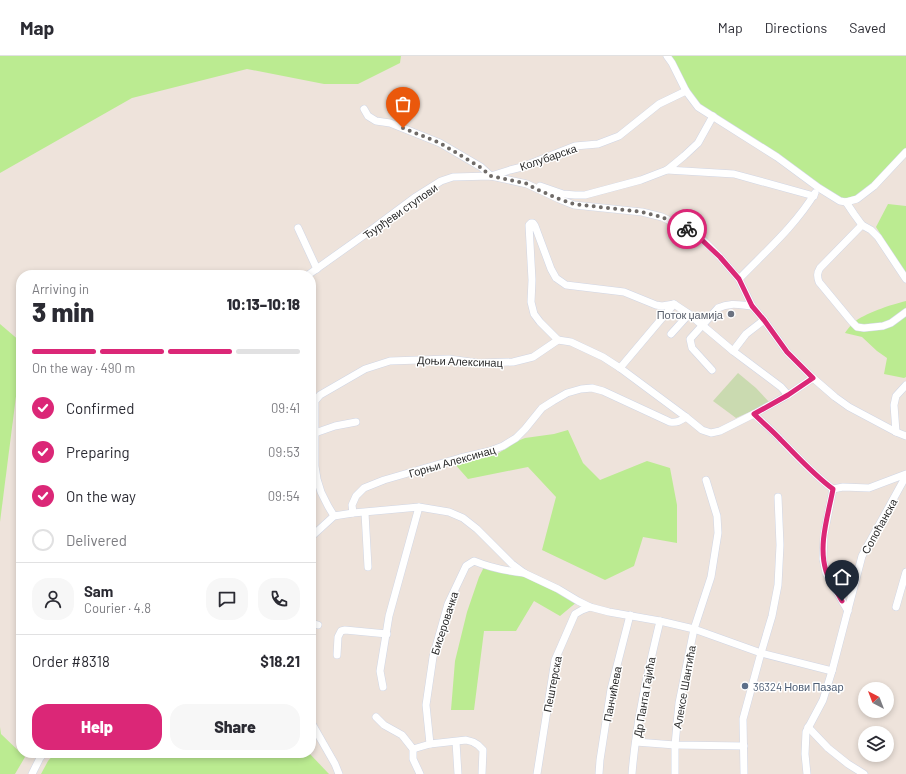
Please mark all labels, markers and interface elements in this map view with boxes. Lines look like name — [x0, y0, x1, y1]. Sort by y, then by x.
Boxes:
text: Map — [20, 16, 54, 39]
text: Map — [718, 19, 743, 36]
text: Directions — [765, 19, 827, 36]
text: Saved — [849, 19, 886, 36]
pin — [386, 87, 420, 128]
icon: bag — [392, 93, 414, 115]
street label: Колубарска — [518, 141, 579, 173]
street label: Ђурђеви ступови — [360, 181, 440, 241]
courier — [667, 209, 707, 249]
icon: bike — [676, 218, 698, 240]
text: Arriving in — [32, 281, 89, 297]
text: 10:13–10:18 — [227, 295, 300, 313]
text: 3 min — [32, 296, 94, 327]
place label: Поток џамија — [657, 308, 724, 321]
marker: Поток џамија — [726, 309, 736, 319]
street label: Доњи Алексинац — [417, 353, 504, 369]
text: On the way · 490 m — [32, 360, 135, 376]
icon: check — [32, 397, 54, 419]
text: Confirmed — [66, 399, 134, 417]
text: 09:41 — [271, 400, 300, 416]
icon: check — [32, 441, 54, 463]
street label: Горњи Алексинац — [407, 442, 498, 480]
text: Preparing — [66, 443, 130, 461]
text: 09:53 — [268, 444, 300, 460]
icon: check — [32, 485, 54, 507]
text: On the way — [66, 487, 136, 505]
text: 09:54 — [268, 488, 300, 504]
street label: Сопоћанска — [858, 495, 900, 556]
text: Delivered — [66, 531, 127, 549]
pin — [825, 560, 859, 601]
icon: home — [831, 566, 853, 588]
button: person — [32, 578, 74, 620]
button: chat — [206, 578, 248, 620]
button: phone — [258, 578, 300, 620]
text: Sam — [84, 582, 113, 600]
street label: Бисеровачка — [428, 589, 461, 656]
text: Courier · 4.8 — [84, 600, 151, 616]
street label: Алексе Шантића — [670, 643, 698, 730]
text: Order #8318 — [32, 652, 110, 670]
text: $18.21 — [260, 652, 300, 670]
street label: Пештерска — [540, 654, 564, 713]
street label: Др Панта Гајића — [631, 655, 658, 738]
street label: Панчићева — [600, 664, 624, 723]
place label: 36324 Нови Пазар — [753, 680, 844, 693]
marker: 36324 Нови Пазар — [740, 681, 750, 691]
north arrow — [858, 682, 894, 718]
map controls — [858, 682, 894, 762]
button: Help — [32, 704, 162, 750]
button: Share — [170, 704, 300, 750]
button: layers — [858, 726, 894, 762]

